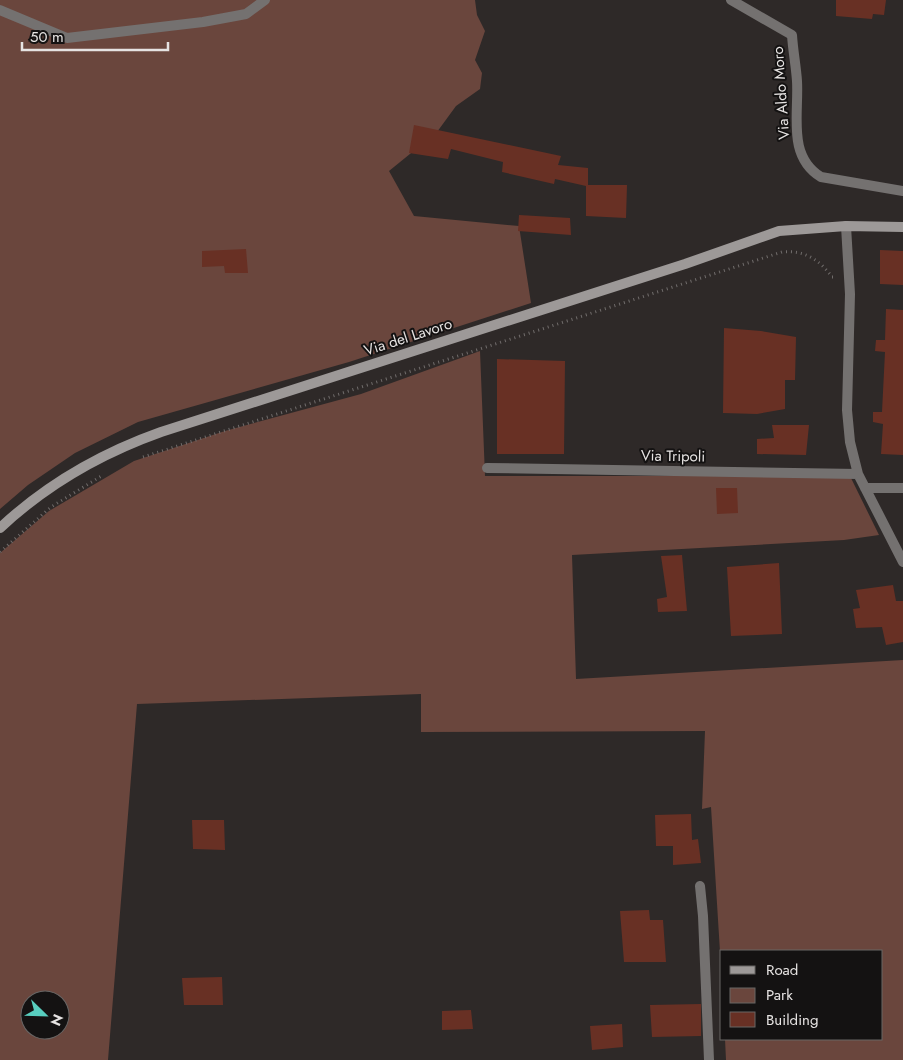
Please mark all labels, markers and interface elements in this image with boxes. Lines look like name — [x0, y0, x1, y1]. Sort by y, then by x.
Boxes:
scale bar — [22, 20, 169, 52]
text: 50 m — [30, 26, 64, 48]
street label: Via Aldo Moro — [767, 46, 795, 140]
street label: Via del Lavoro — [361, 312, 455, 362]
street label: Via Tripoli — [641, 444, 705, 468]
legend — [720, 950, 883, 1040]
text: Road — [766, 959, 798, 981]
text: Park — [766, 984, 793, 1006]
north arrow — [20, 990, 70, 1040]
text: Building — [766, 1009, 818, 1031]
text: N — [46, 1011, 68, 1029]

